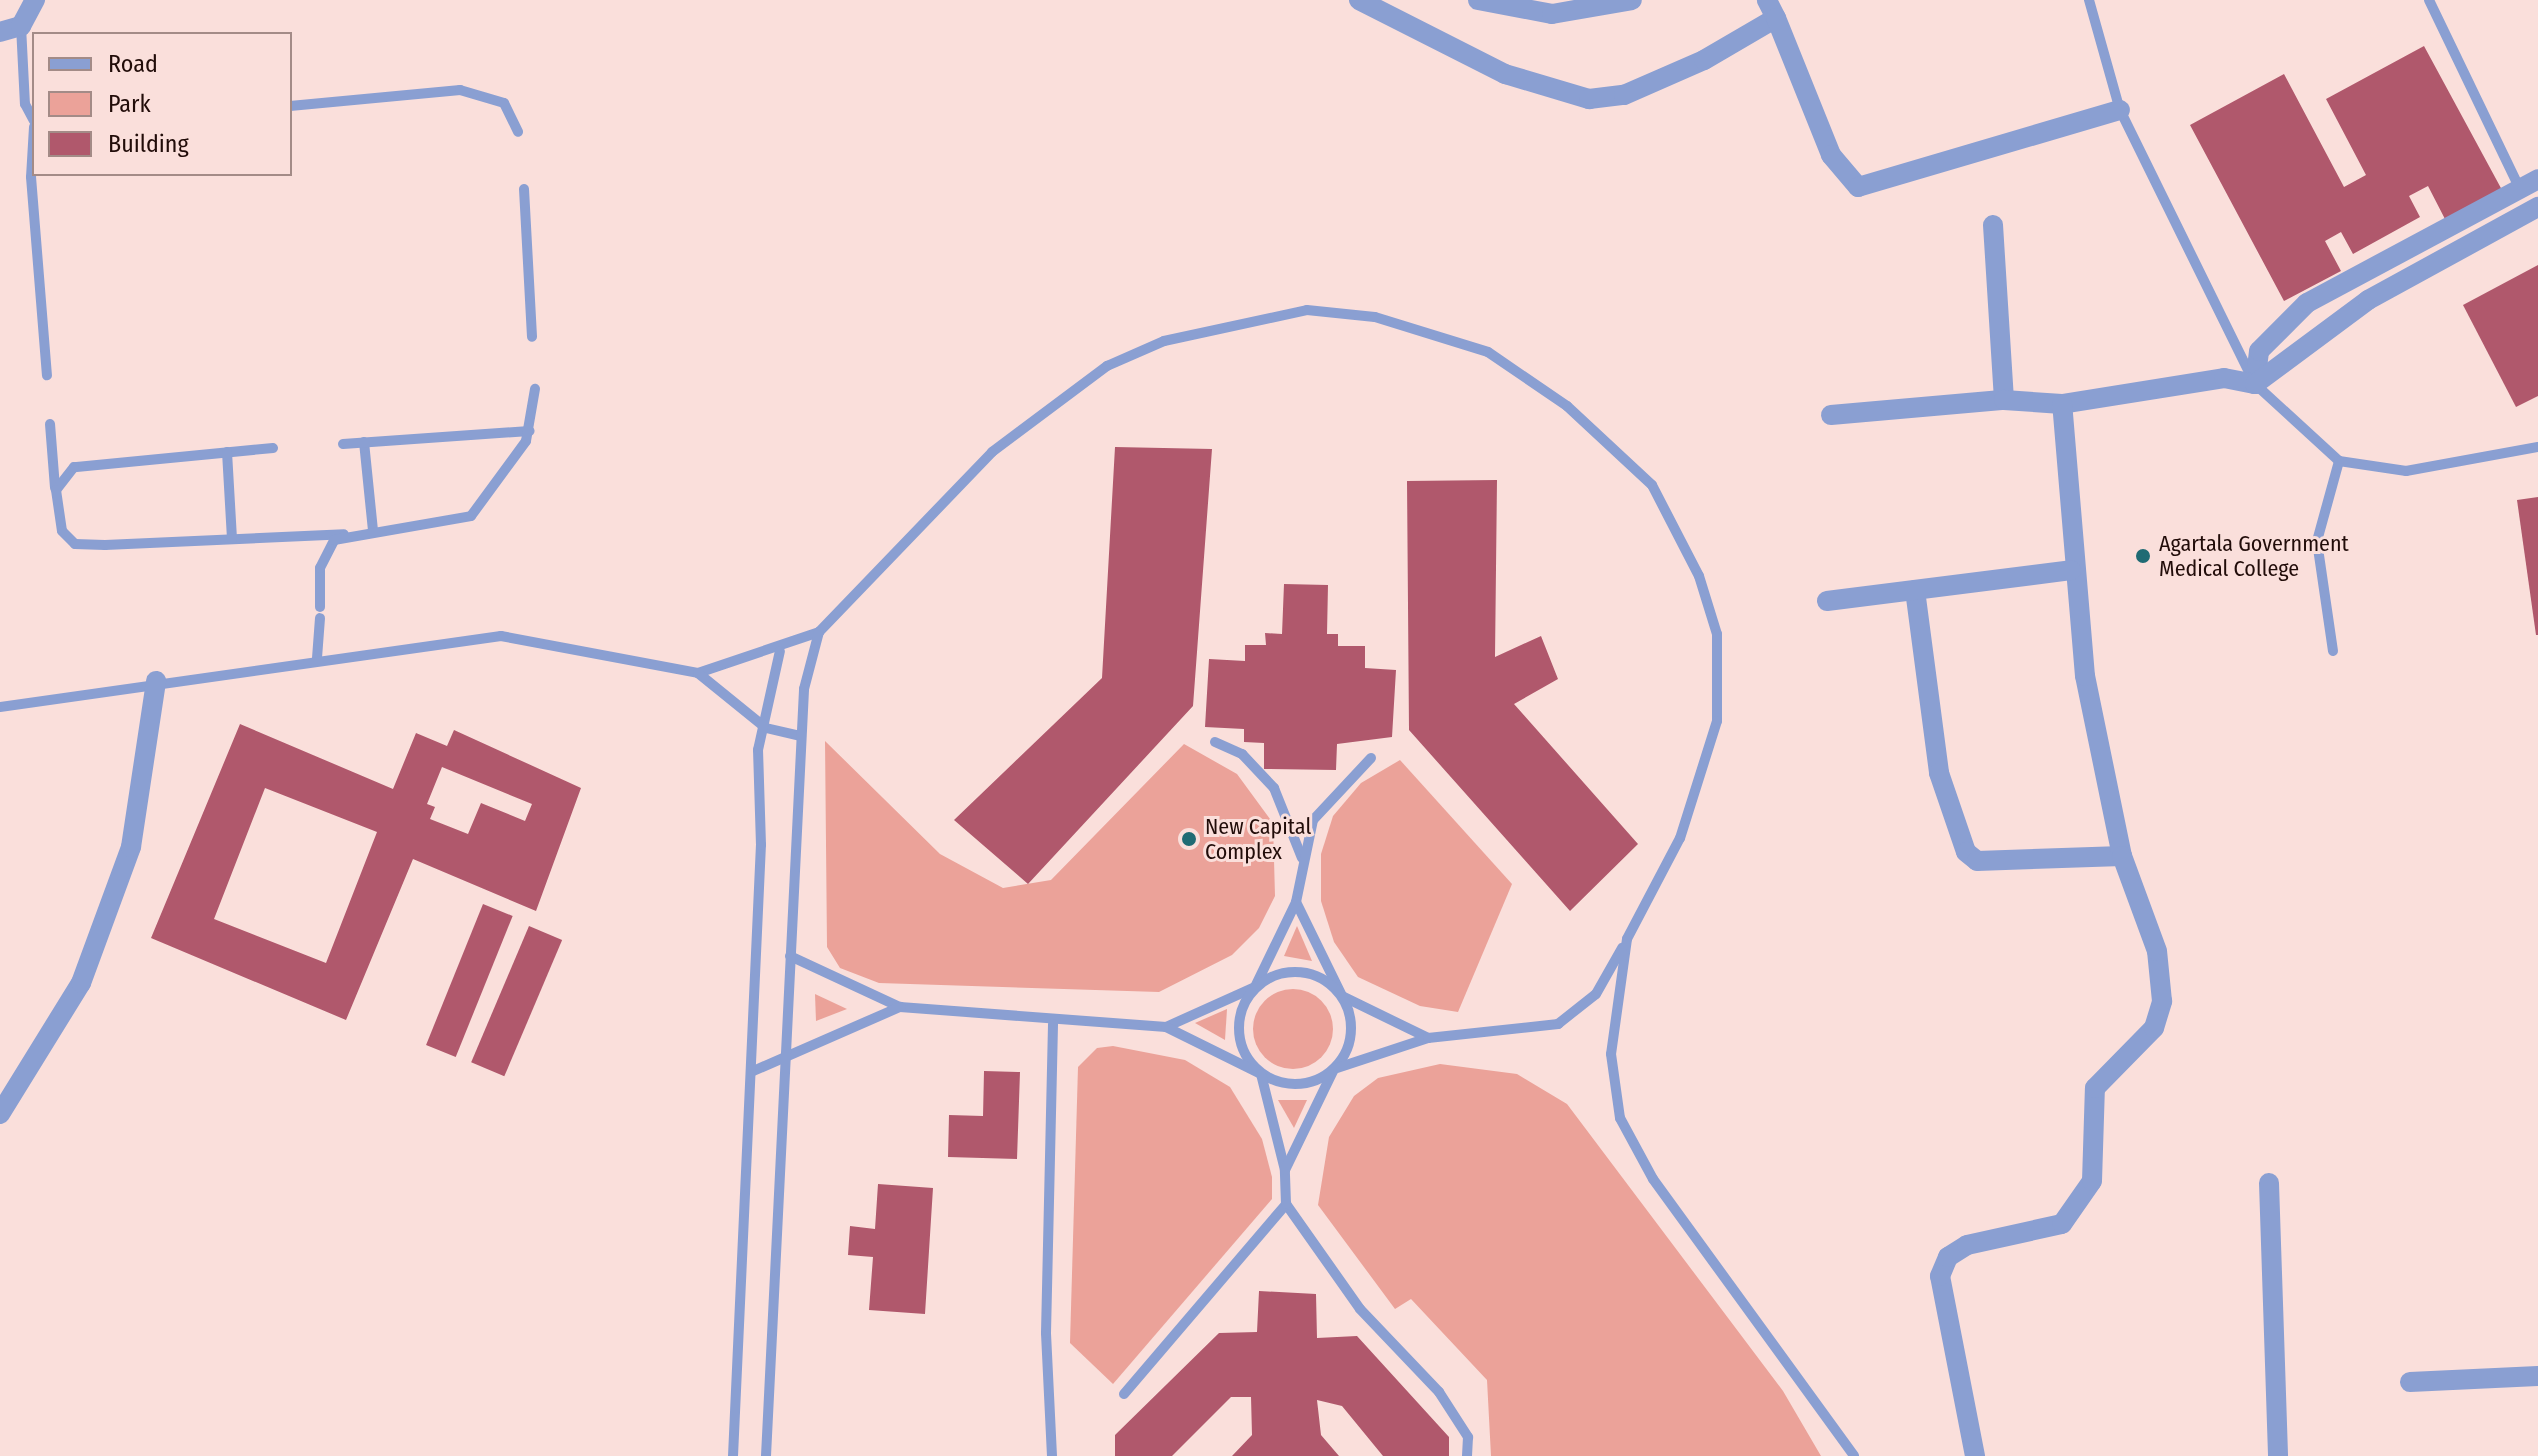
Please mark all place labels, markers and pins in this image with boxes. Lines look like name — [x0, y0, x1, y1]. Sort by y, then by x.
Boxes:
place label: Agartala Government Medical College — [2159, 530, 2349, 582]
marker: Agartala Government Medical College — [2134, 547, 2152, 565]
place label: New Capital Complex — [1205, 813, 1311, 864]
marker: New Capital Complex — [1180, 830, 1198, 848]

